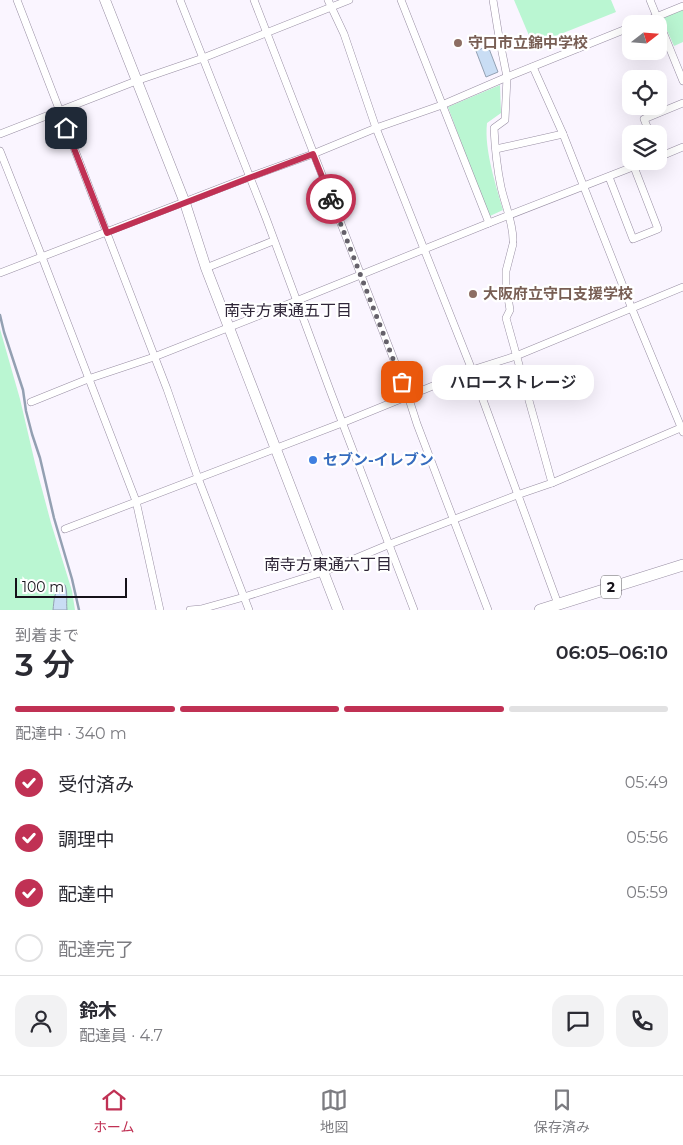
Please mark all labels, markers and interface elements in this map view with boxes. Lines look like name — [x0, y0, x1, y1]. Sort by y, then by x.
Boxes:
north arrow — [622, 15, 668, 60]
map controls — [622, 15, 667, 170]
place label: 守口市立錦中学校 — [468, 33, 588, 52]
marker: 守口市立錦中学校 — [452, 37, 464, 49]
button: locate — [622, 70, 667, 115]
pin — [45, 107, 87, 149]
icon: home — [52, 114, 80, 142]
button: layers — [622, 125, 667, 170]
courier — [306, 174, 356, 224]
icon: bike — [317, 185, 345, 213]
place label: 大阪府立守口支援学校 — [483, 284, 633, 303]
marker: 大阪府立守口支援学校 — [467, 288, 479, 300]
district label: 南寺方東通五丁目 — [224, 301, 352, 320]
pin — [381, 361, 423, 403]
callout: ハローストレージ — [432, 364, 594, 400]
icon: bag — [388, 368, 416, 396]
text: ハローストレージ — [450, 373, 576, 392]
place label: セブン-イレブン — [323, 450, 434, 469]
marker: セブン-イレブン — [307, 454, 319, 466]
district label: 南寺方東通六丁目 — [264, 555, 392, 574]
scale bar — [15, 575, 128, 598]
road number: 2 — [601, 576, 621, 598]
text: 100 m — [22, 578, 64, 596]
text: 到着まで — [15, 626, 79, 645]
text: 06:05–06:10 — [556, 641, 668, 664]
text: 3 分 — [15, 645, 74, 684]
text: 配達中 · 340 m — [15, 724, 127, 743]
icon: check — [15, 769, 43, 797]
text: 受付済み — [58, 773, 134, 796]
text: 05:49 — [625, 773, 668, 792]
icon: check — [15, 824, 43, 852]
text: 調理中 — [58, 828, 115, 851]
text: 05:56 — [626, 828, 668, 847]
icon: check — [15, 879, 43, 907]
text: 配達中 — [58, 883, 115, 906]
text: 05:59 — [626, 883, 668, 902]
text: 配達完了 — [58, 938, 134, 961]
button: person — [15, 995, 67, 1047]
button: chat — [552, 995, 604, 1047]
button: phone — [616, 995, 668, 1047]
text: 鈴木 — [79, 999, 117, 1022]
text: 配達員 · 4.7 — [79, 1026, 163, 1045]
tab: ホーム — [93, 1086, 134, 1136]
tab: 地図 — [320, 1086, 348, 1136]
tab: 保存済み — [534, 1086, 590, 1136]

